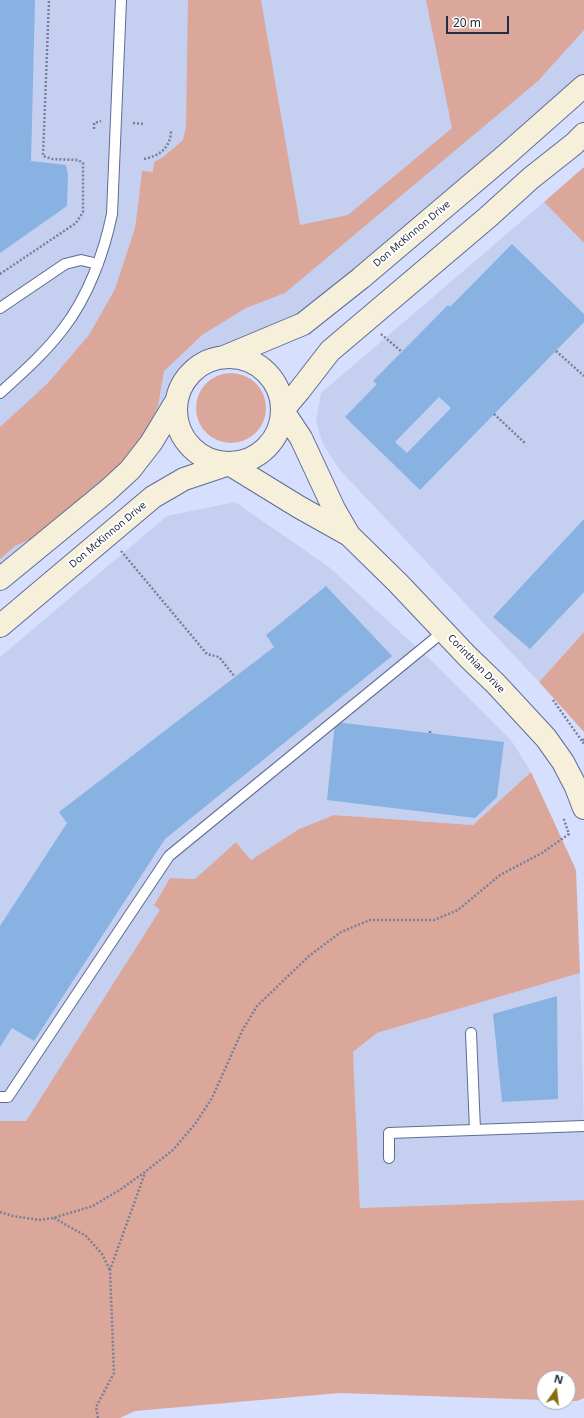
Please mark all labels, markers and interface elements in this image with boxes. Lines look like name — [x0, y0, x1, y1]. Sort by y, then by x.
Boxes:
scale bar — [448, 8, 511, 34]
text: 20 m — [453, 14, 481, 31]
street label: Don McKinnon Drive — [371, 198, 453, 270]
street label: Don McKinnon Drive — [67, 499, 149, 571]
street label: Corinthian Drive — [445, 632, 507, 696]
north arrow — [536, 1370, 576, 1410]
text: N — [553, 1370, 565, 1387]

